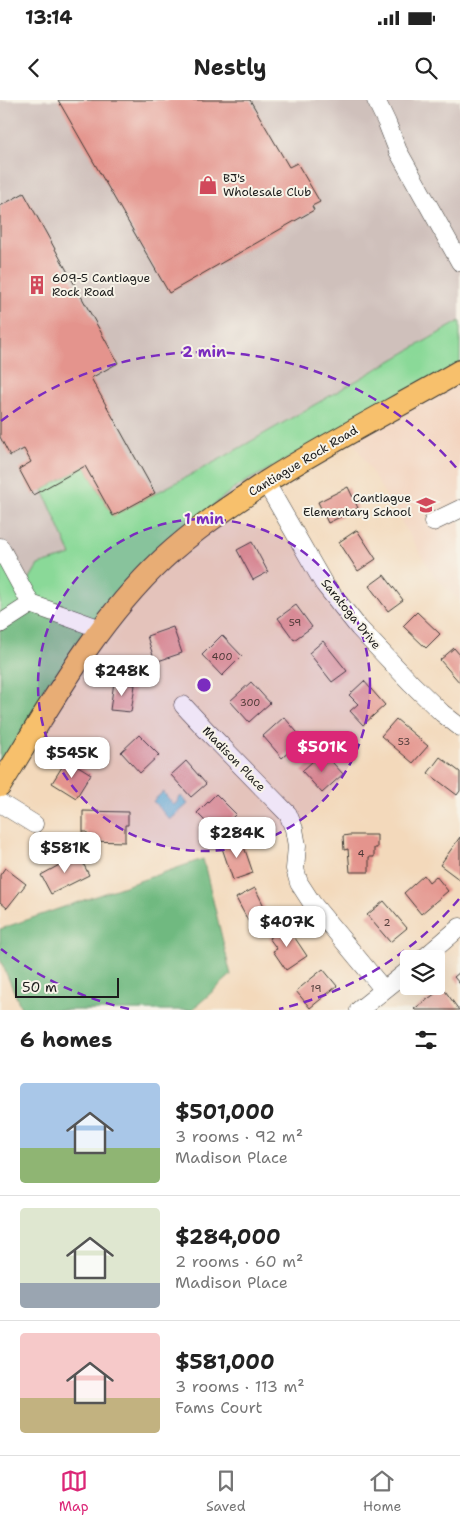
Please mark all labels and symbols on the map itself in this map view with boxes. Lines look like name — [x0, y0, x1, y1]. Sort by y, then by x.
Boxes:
place label: BJ's Wholesale Club — [223, 170, 311, 200]
shop icon: BJ's Wholesale Club — [197, 174, 219, 196]
place label: 609-5 Cantiague Rock Road — [52, 270, 151, 300]
building icon: 609-5 Cantiague Rock Road — [26, 274, 48, 296]
text: 2 min — [182, 342, 226, 362]
street label: Cantiague Rock Road — [246, 422, 361, 500]
place label: Cantiague Elementary School — [303, 490, 411, 520]
school or university icon: Cantiague Elementary School — [415, 494, 437, 516]
text: 1 min — [184, 509, 224, 529]
street label: Saratoga Drive — [318, 575, 385, 653]
house number: 59 — [289, 616, 301, 629]
house number: 400 — [212, 650, 232, 663]
pin: $248K — [87, 654, 157, 697]
centre of rings — [195, 676, 213, 694]
house number: 300 — [240, 696, 260, 709]
street label: Madison Place — [199, 723, 269, 795]
pin: $501K — [287, 730, 357, 773]
house number: 53 — [398, 735, 410, 748]
pin: $545K — [37, 736, 107, 779]
pin: $284K — [202, 816, 272, 859]
pin: $581K — [30, 832, 100, 874]
house number: 4 — [358, 847, 365, 860]
pin: $407K — [252, 906, 322, 948]
house number: 2 — [384, 916, 391, 929]
scale bar — [15, 975, 119, 998]
house number: 19 — [311, 982, 321, 995]

